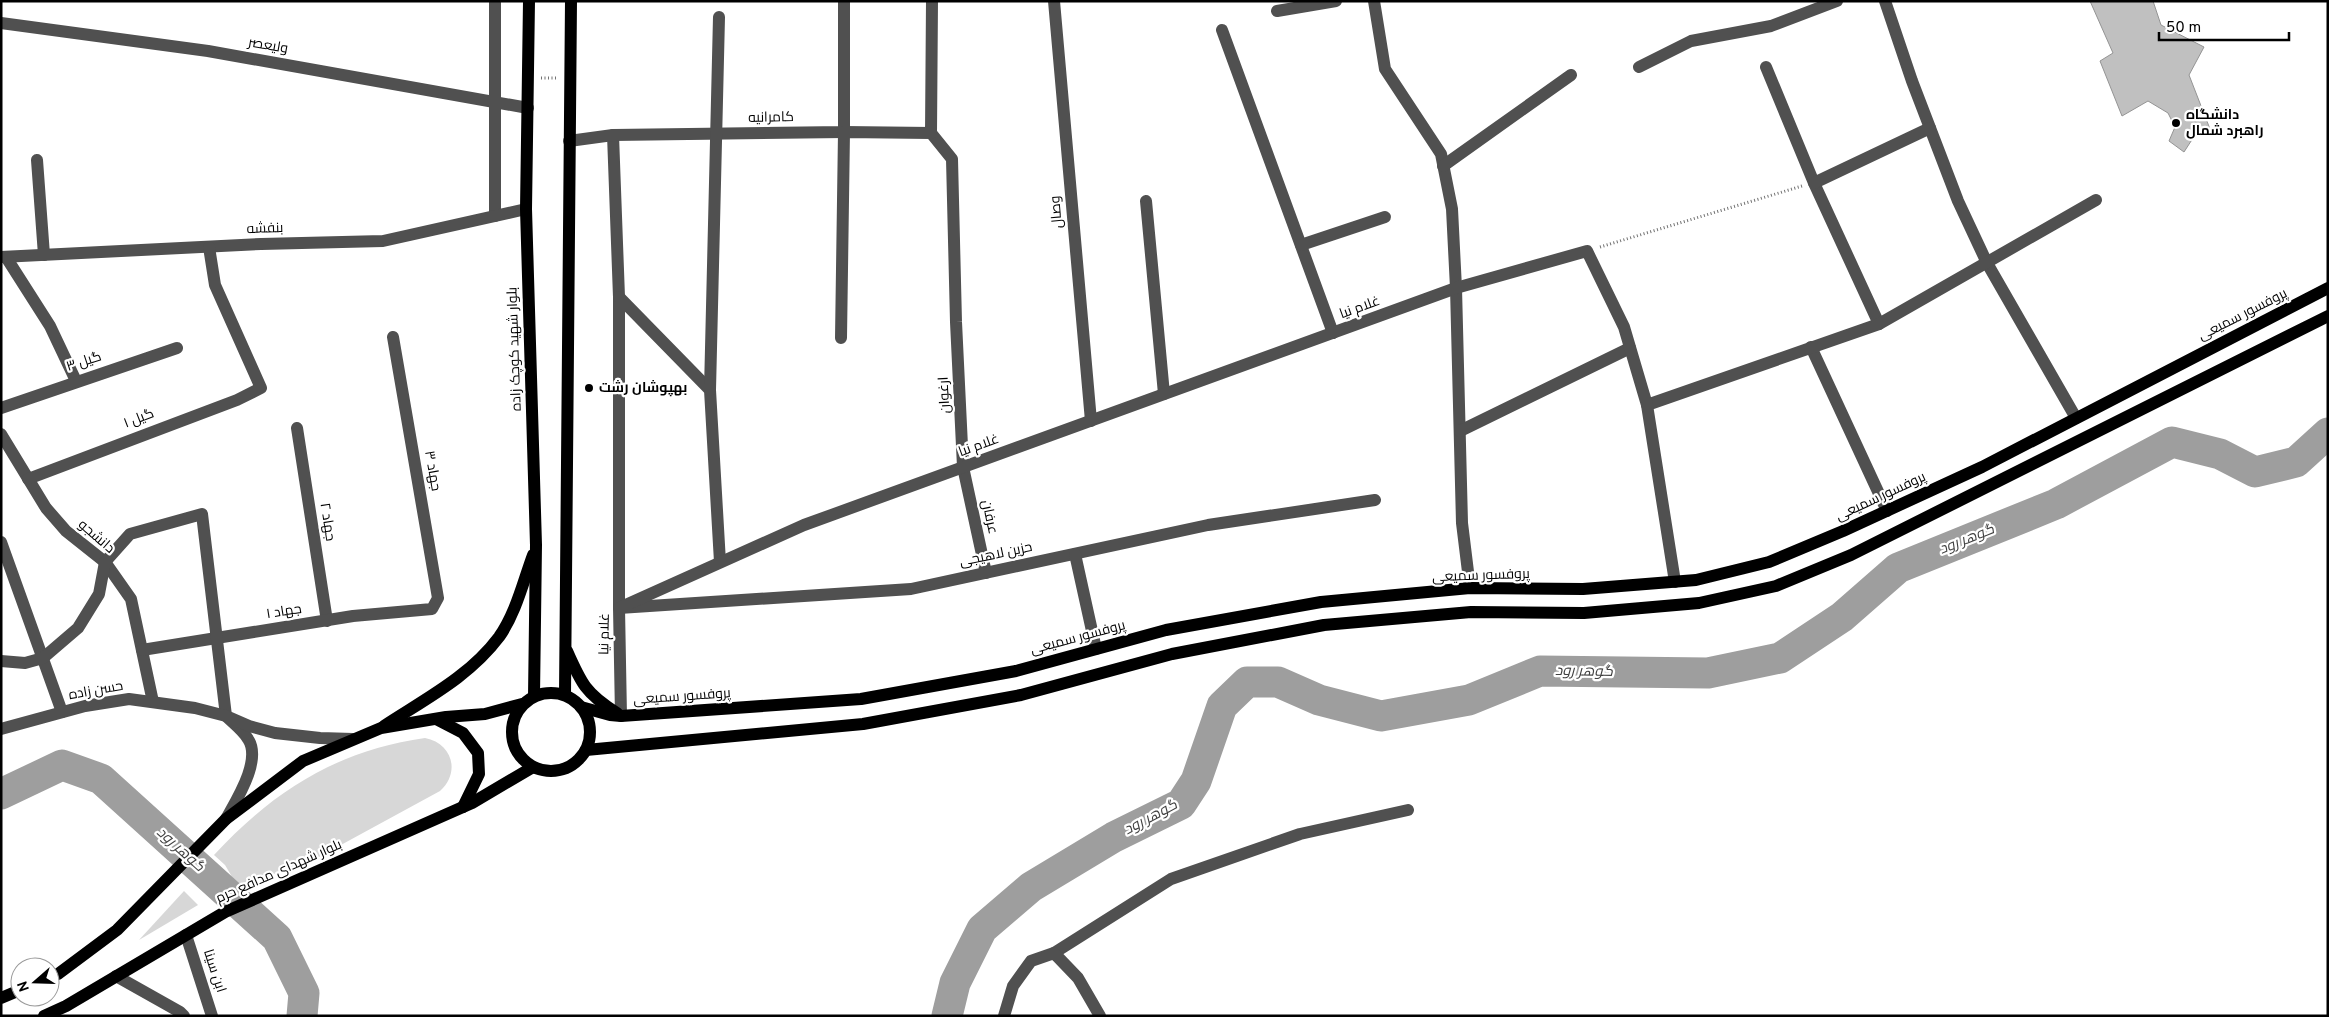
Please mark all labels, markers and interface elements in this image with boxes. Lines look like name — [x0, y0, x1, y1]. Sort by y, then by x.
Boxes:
scale bar — [2159, 10, 2289, 42]
text: 50 m — [2166, 19, 2201, 38]
street label: ولیعصر — [246, 34, 289, 58]
place label: دانشگاه راهبرد شمال — [2186, 106, 2263, 140]
street label: کامرانیه — [748, 109, 794, 127]
marker: دانشگاه راهبرد شمال — [2170, 117, 2182, 129]
street label: وصال — [1047, 195, 1067, 229]
street label: بنفشه — [246, 220, 284, 238]
street label: پروفسور سمیعی — [2196, 285, 2291, 345]
street label: بلوار شهید کوچک زاده — [504, 287, 526, 411]
street label: غلام نیا — [1337, 293, 1383, 323]
street label: گیل ۳ — [64, 348, 104, 376]
street label: ارغوان — [936, 376, 954, 414]
place label: بهپوشان رشت — [599, 379, 687, 397]
marker: بهپوشان رشت — [583, 382, 595, 394]
street label: گیل ۱ — [121, 406, 157, 432]
street label: غلام نیا — [956, 431, 1002, 461]
street label: جهاد ۳ — [420, 449, 444, 493]
street label: پروفسور سمیعی — [1833, 469, 1929, 525]
street label: عرفان — [977, 498, 1001, 536]
street label: جهاد ۲ — [316, 502, 338, 542]
street label: دانشجو — [74, 517, 118, 557]
water label: گوهر رود — [1937, 520, 1998, 560]
street label: حزین لاهیجی — [958, 539, 1034, 571]
street label: پروفسور سمیعی — [1432, 566, 1530, 586]
street label: جهاد ۱ — [265, 601, 303, 623]
street label: غلام نیا — [596, 613, 614, 655]
street label: پروفسور سمیعی — [1029, 617, 1128, 659]
water label: گوهر رود — [1555, 662, 1614, 682]
street label: حسن زاده — [67, 678, 125, 704]
street label: پروفسور سمیعی — [633, 685, 732, 709]
water label: گوهر رود — [1121, 796, 1182, 840]
water label: گوهر رود — [152, 824, 209, 877]
street label: بلوار شهدای مدافع حرم — [213, 837, 345, 907]
street label: ابن سینا — [199, 947, 229, 995]
north arrow — [10, 957, 60, 1007]
text: N — [14, 978, 34, 994]

